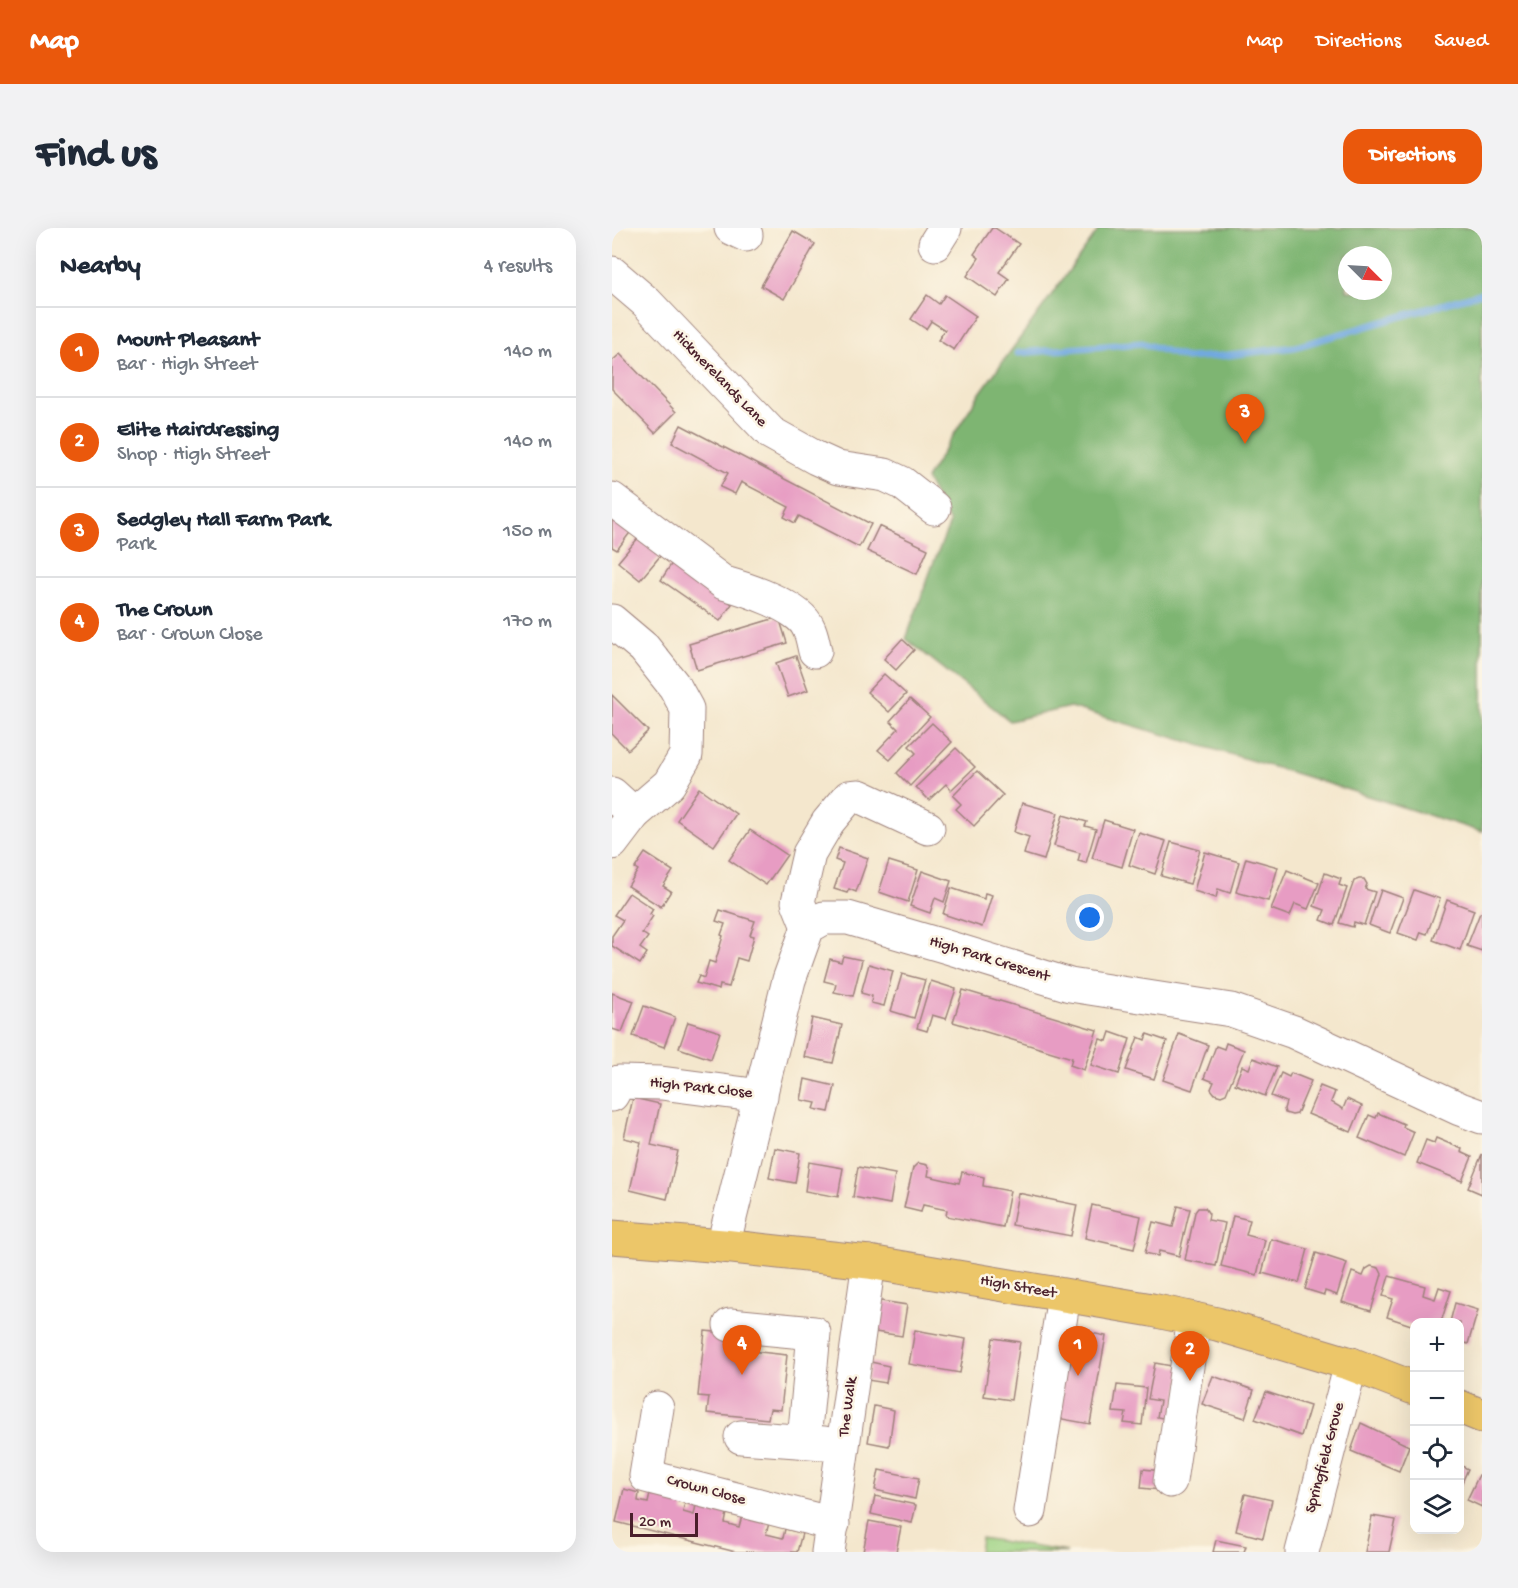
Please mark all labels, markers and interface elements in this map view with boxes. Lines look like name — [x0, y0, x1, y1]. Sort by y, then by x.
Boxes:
text: Map — [30, 26, 79, 59]
text: Map — [1246, 30, 1283, 55]
text: Directions — [1316, 30, 1401, 55]
text: Saved — [1434, 30, 1488, 55]
button: Directions — [1343, 129, 1482, 184]
text: Find us — [36, 132, 156, 181]
north arrow — [1338, 246, 1392, 300]
text: Nearby — [60, 252, 141, 283]
text: 4 results — [484, 256, 552, 279]
street label: Hickmerelands Lane — [668, 326, 771, 432]
text: Mount Pleasant — [117, 328, 259, 354]
text: 1 — [75, 341, 84, 364]
text: 140 m — [504, 341, 552, 364]
text: Bar · High Street — [117, 354, 257, 377]
pin: 3 — [1226, 394, 1264, 444]
text: Elite Hairdressing — [117, 418, 279, 444]
text: 2 — [75, 431, 84, 454]
text: 140 m — [504, 431, 552, 454]
text: Shop · High Street — [117, 444, 269, 467]
text: Sedgley Hall Farm Park — [117, 508, 330, 534]
text: 3 — [74, 521, 85, 544]
text: 150 m — [503, 521, 552, 544]
text: Park — [117, 534, 155, 557]
text: The Crown — [117, 598, 212, 624]
text: 4 — [75, 611, 84, 634]
text: 170 m — [503, 611, 552, 634]
text: Bar · Crown Close — [117, 624, 263, 647]
your location — [1075, 903, 1104, 932]
street label: High Park Crescent — [927, 933, 1053, 988]
street label: High Park Close — [649, 1074, 754, 1104]
street label: High Street — [979, 1272, 1059, 1304]
map controls — [1410, 1318, 1464, 1534]
button: + — [1410, 1318, 1464, 1372]
pin: 4 — [722, 1326, 762, 1375]
pin: 1 — [1058, 1326, 1098, 1376]
pin: 2 — [1170, 1332, 1210, 1381]
button: − — [1410, 1372, 1464, 1426]
street label: The Walk — [835, 1374, 863, 1439]
street label: Springfield Grove — [1302, 1400, 1350, 1515]
button: locate — [1410, 1426, 1464, 1480]
street label: Crown Close — [664, 1471, 748, 1511]
button: layers — [1410, 1480, 1464, 1534]
scale bar — [630, 1510, 698, 1538]
text: 20 m — [639, 1514, 671, 1533]

